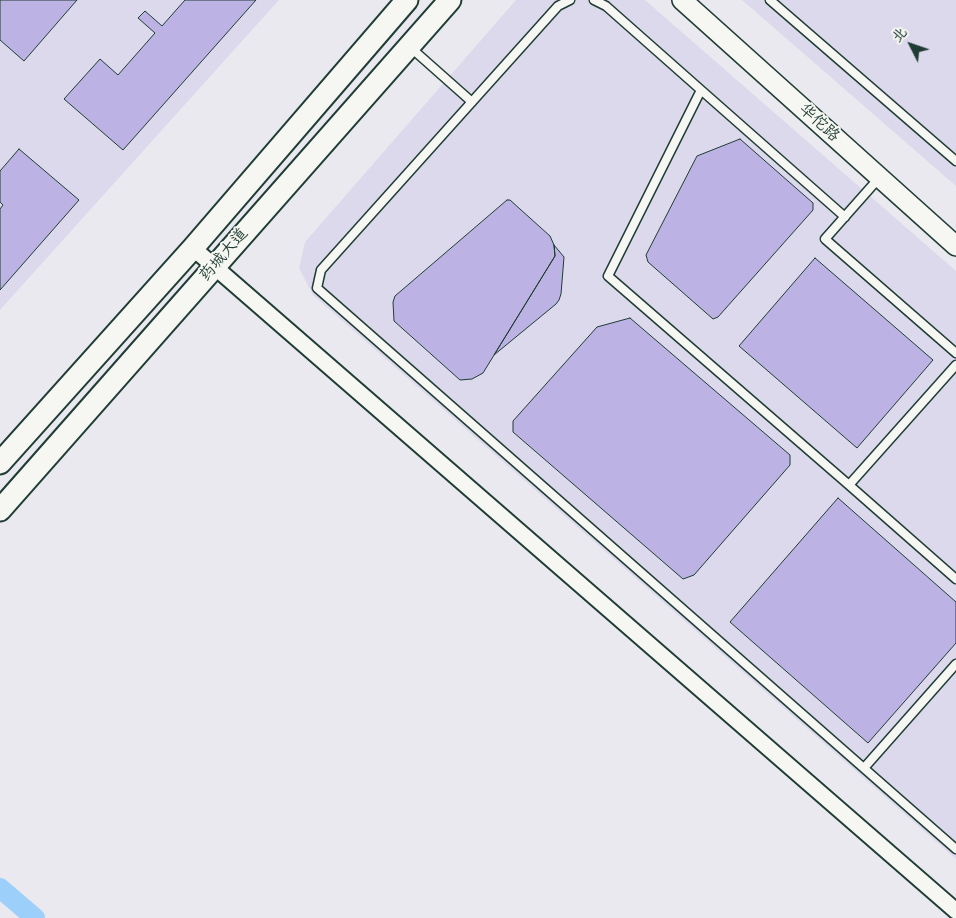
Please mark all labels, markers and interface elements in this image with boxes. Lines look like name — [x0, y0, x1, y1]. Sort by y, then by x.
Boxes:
north arrow — [886, 20, 936, 70]
text: 北 — [888, 24, 910, 46]
street label: 华佗路 — [795, 100, 843, 146]
street label: 药城大道 — [196, 225, 252, 285]

